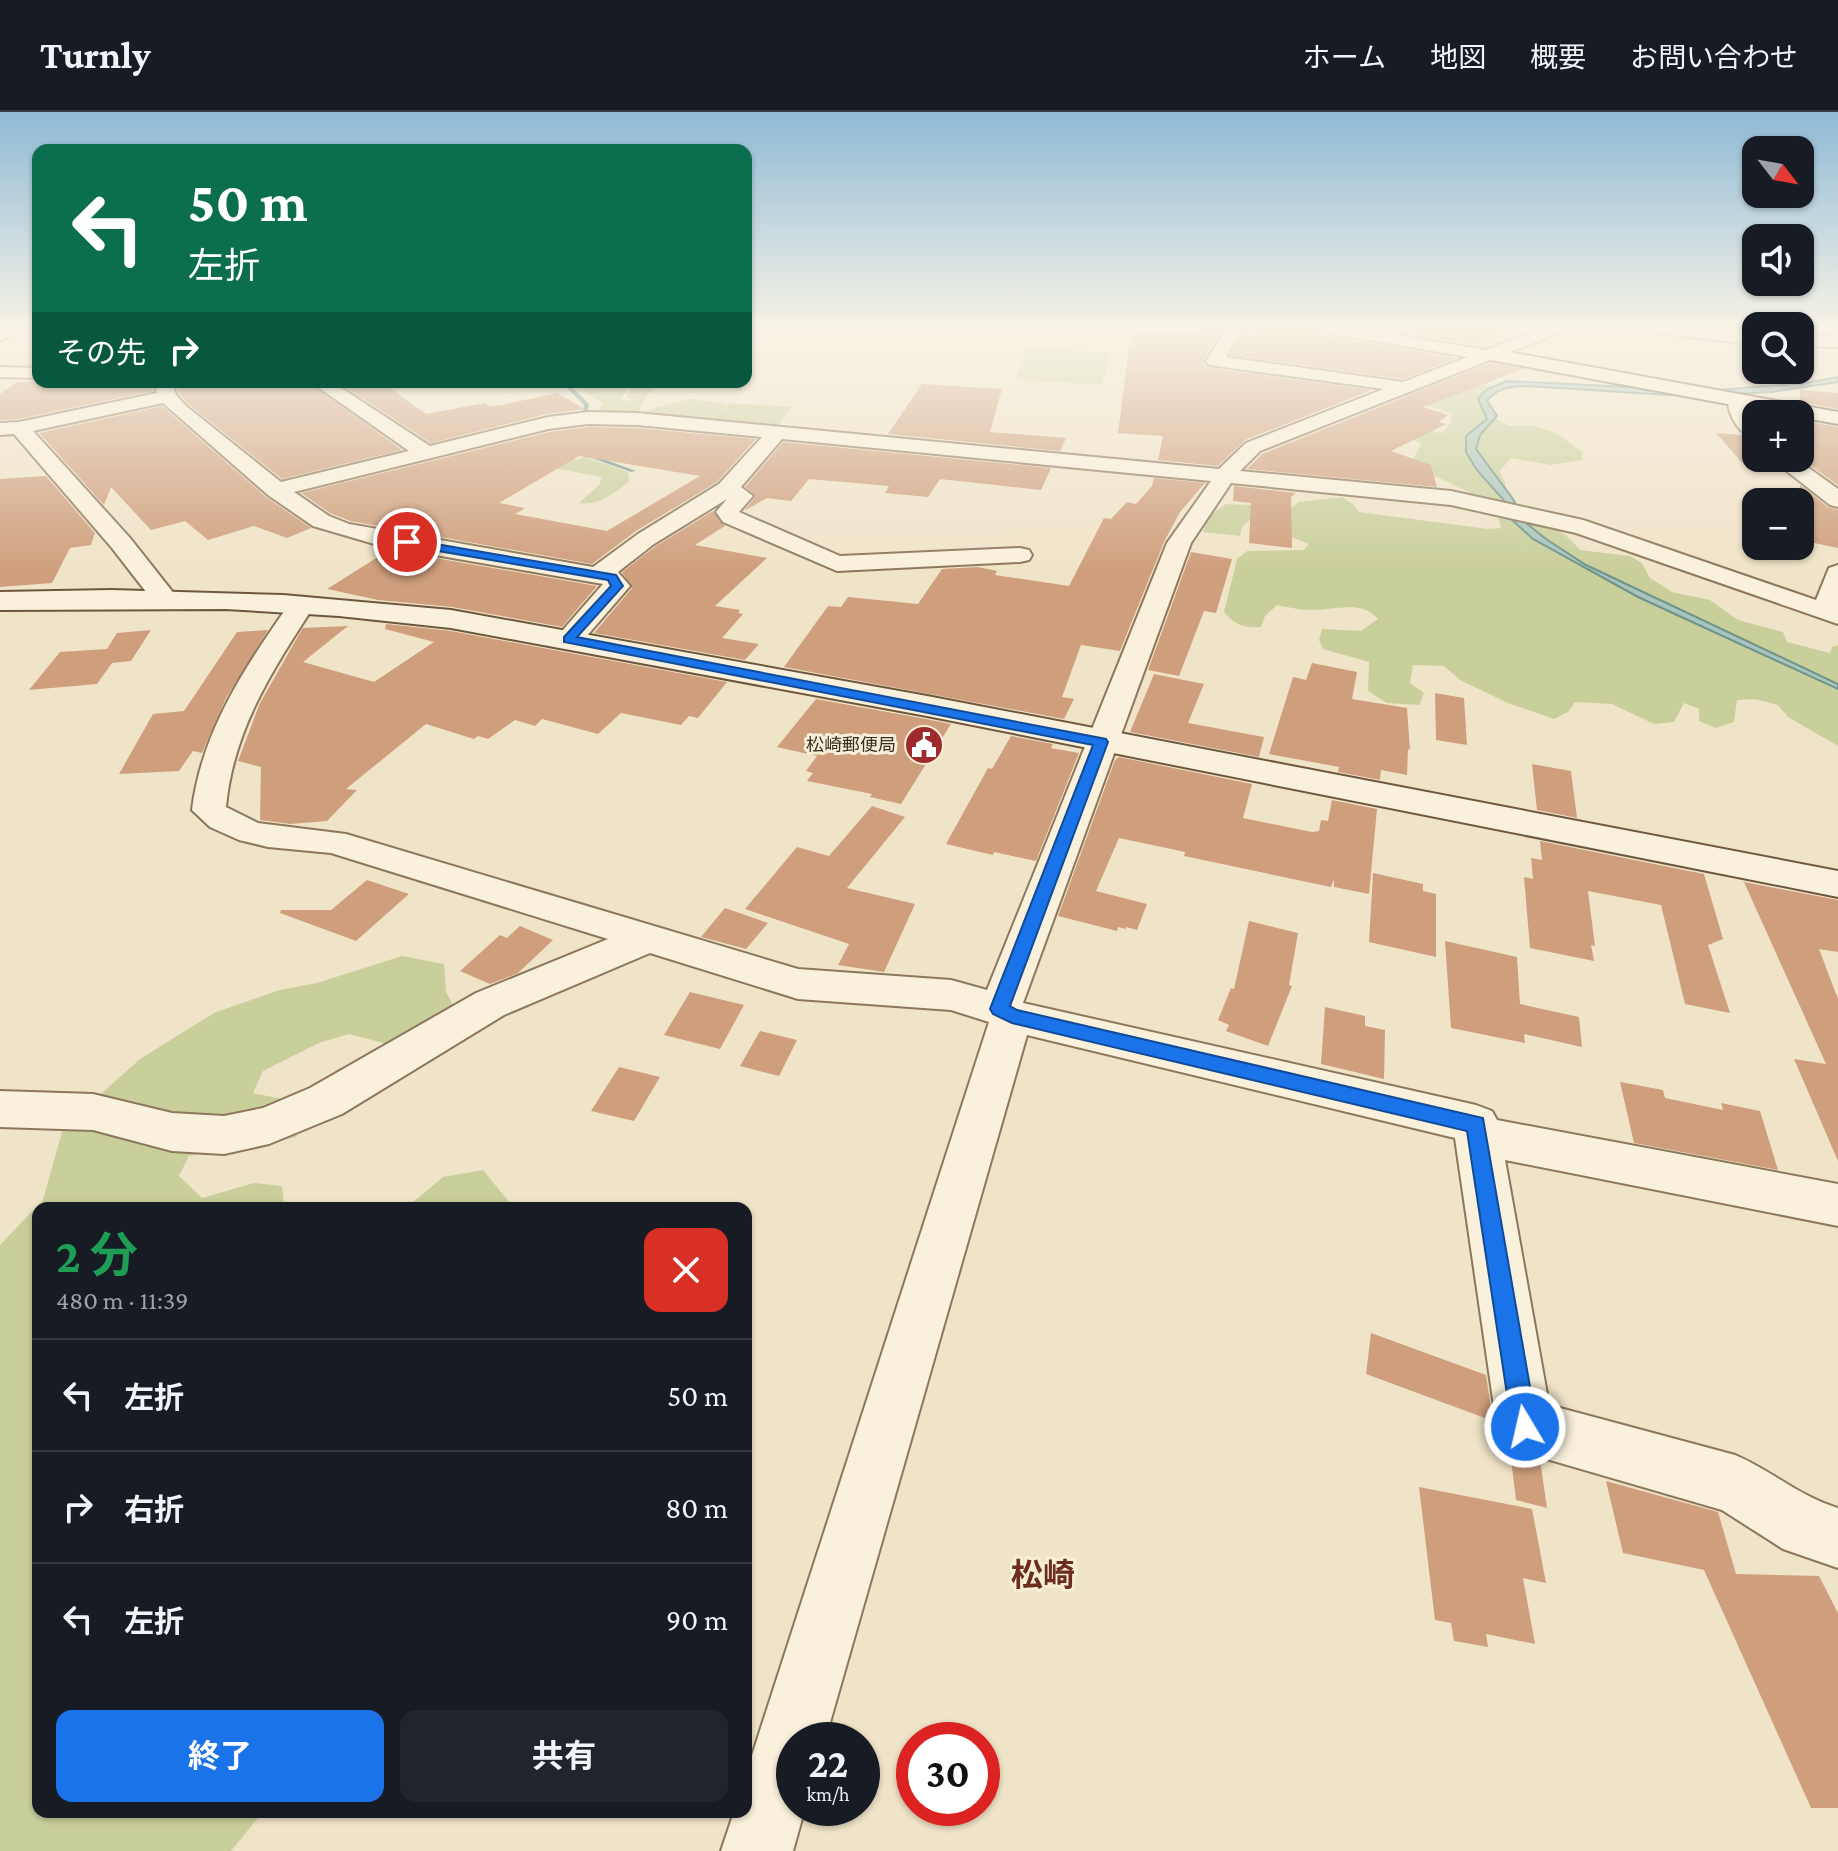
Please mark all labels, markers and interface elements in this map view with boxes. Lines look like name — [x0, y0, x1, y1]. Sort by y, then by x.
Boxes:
text: Turnly — [40, 34, 151, 76]
text: ホーム — [1303, 42, 1386, 73]
text: 地図 — [1430, 42, 1486, 73]
text: 概要 — [1530, 42, 1586, 73]
text: お問い合わせ — [1630, 42, 1798, 73]
north arrow — [1742, 136, 1814, 208]
map controls — [1742, 136, 1814, 560]
text: 50 m — [188, 171, 308, 233]
icon: left — [56, 176, 160, 280]
button: sound — [1742, 224, 1814, 296]
text: 左折 — [188, 246, 260, 286]
button: search — [1742, 312, 1814, 384]
icon: right — [162, 328, 206, 372]
text: その先 — [56, 336, 146, 369]
button: + — [1742, 400, 1814, 472]
button: − — [1742, 488, 1814, 560]
pin — [373, 508, 441, 576]
icon: arrive — [385, 520, 429, 564]
public building icon: 松崎郵便局 — [903, 724, 945, 766]
place label: 松崎郵便局 — [806, 735, 896, 755]
button: close — [644, 1228, 728, 1312]
text: 2 分 — [56, 1229, 138, 1282]
text: 480 m · 11:39 — [56, 1286, 188, 1315]
icon: left — [56, 1373, 100, 1417]
text: 50 m — [667, 1379, 728, 1412]
text: 左折 — [124, 1381, 184, 1414]
position arrow — [1483, 1385, 1567, 1469]
icon: right — [56, 1485, 100, 1529]
text: 80 m — [665, 1491, 728, 1524]
text: 右折 — [124, 1493, 184, 1526]
district label: 松崎 — [1011, 1557, 1075, 1593]
icon: left — [56, 1597, 100, 1641]
text: 90 m — [666, 1603, 728, 1636]
text: 左折 — [124, 1605, 184, 1638]
button: 終了 — [56, 1710, 384, 1802]
button: 共有 — [400, 1710, 728, 1802]
speed limit sign: 30 — [896, 1722, 1000, 1826]
text: 22 — [808, 1741, 848, 1786]
text: km/h — [806, 1783, 850, 1805]

